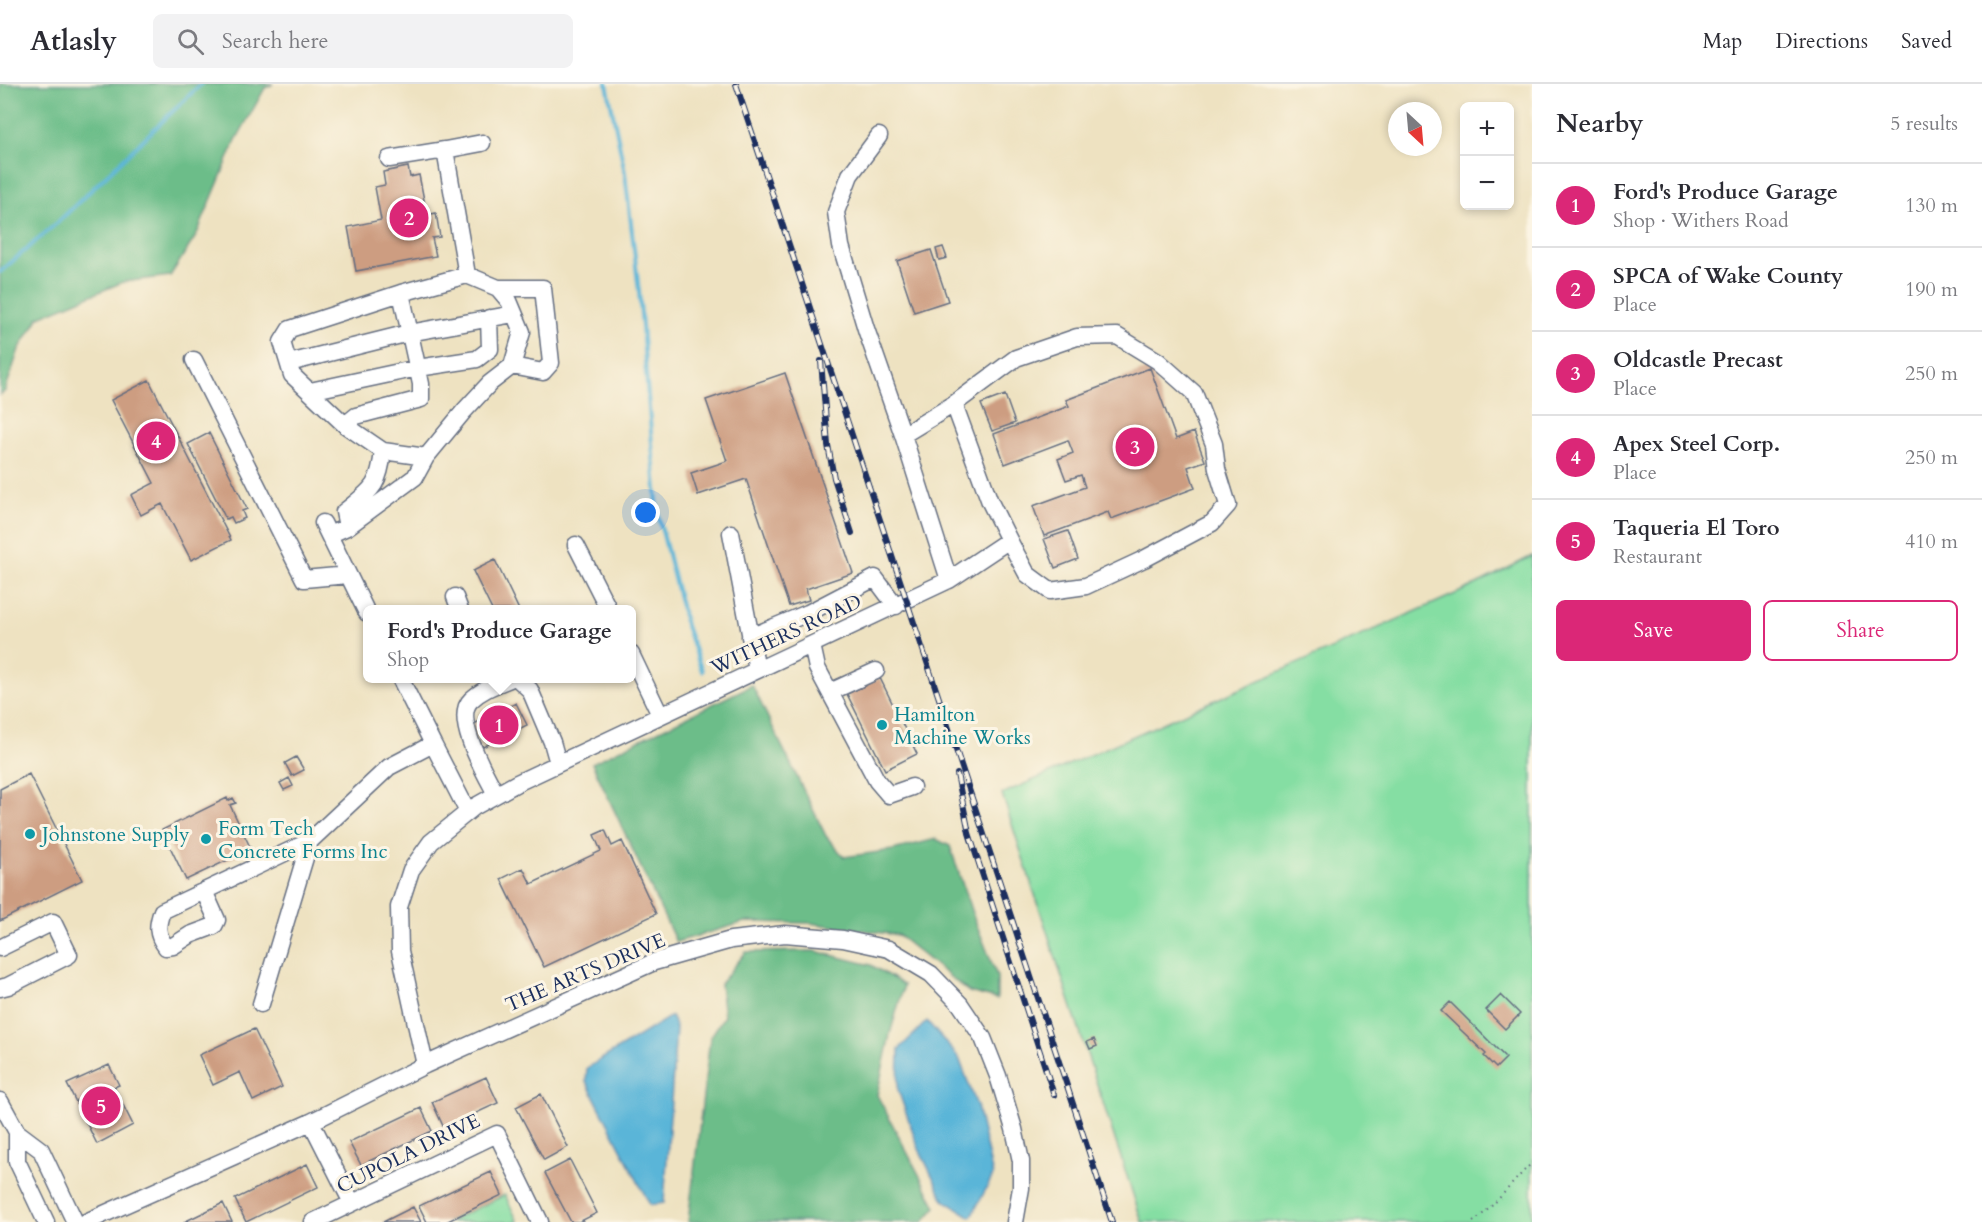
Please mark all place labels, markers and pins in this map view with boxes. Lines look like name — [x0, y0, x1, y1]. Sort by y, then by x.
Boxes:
pin: 2 — [390, 196, 428, 240]
pin: 4 — [136, 418, 176, 464]
pin: 3 — [1116, 424, 1154, 470]
place label: Hamilton Machine Works — [894, 701, 1031, 751]
pin: 1 — [480, 702, 518, 748]
marker: Hamilton Machine Works — [875, 718, 889, 732]
place label: Form Tech Concrete Forms Inc — [218, 815, 388, 865]
place label: Johnstone Supply — [39, 821, 190, 848]
marker: Johnstone Supply — [23, 827, 37, 841]
marker: Form Tech Concrete Forms Inc — [199, 832, 213, 846]
pin: 5 — [82, 1084, 120, 1128]

